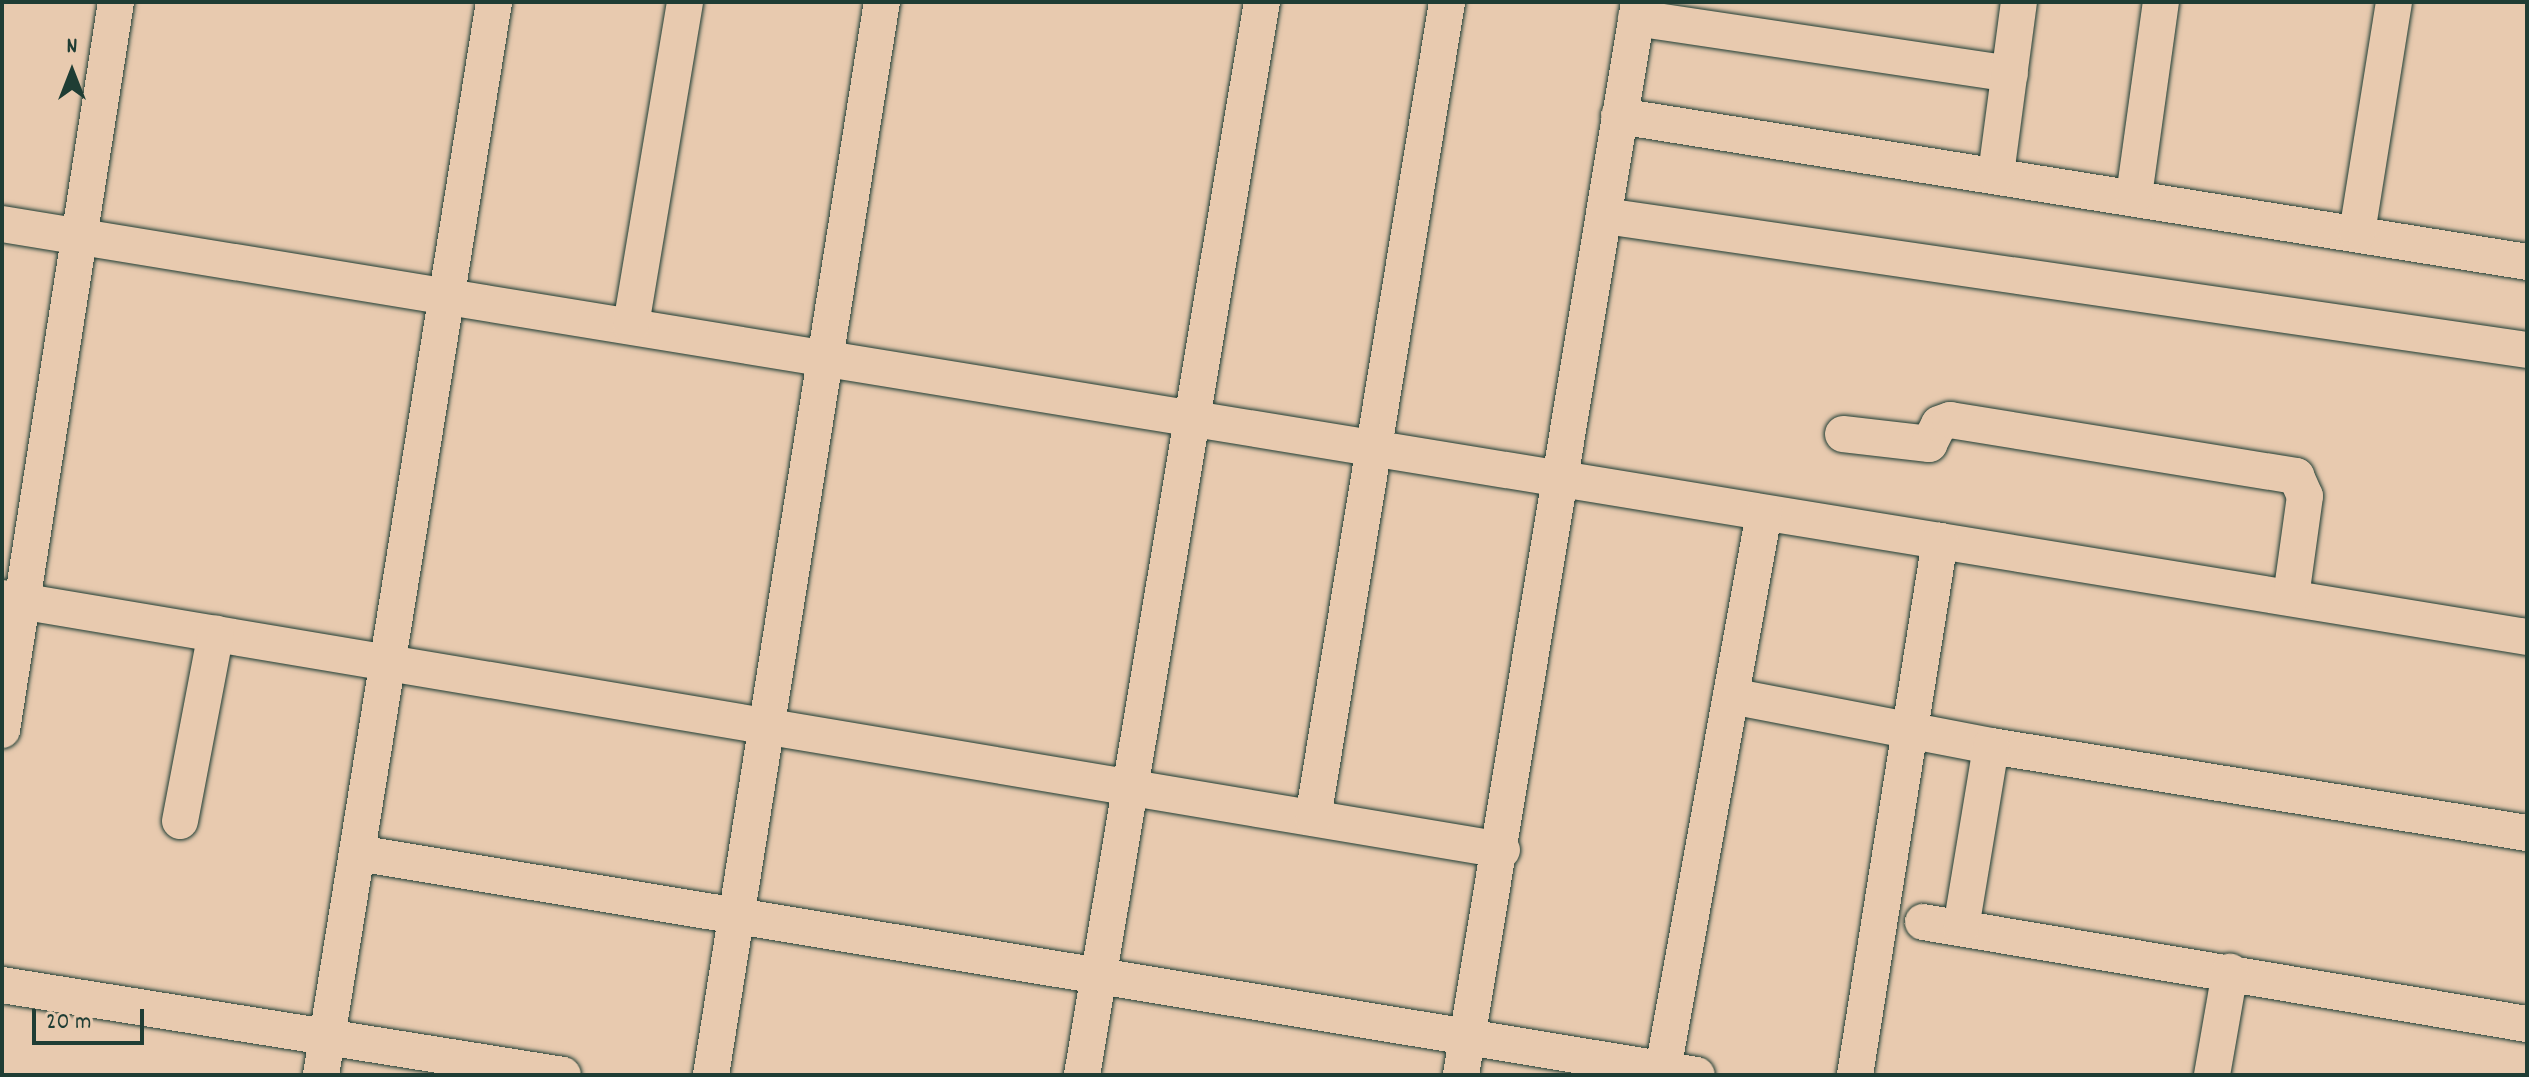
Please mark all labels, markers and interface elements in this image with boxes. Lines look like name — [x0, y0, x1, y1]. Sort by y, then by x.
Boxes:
north arrow — [32, 32, 112, 112]
text: N — [67, 32, 77, 63]
scale bar — [36, 993, 148, 1043]
text: 20 m — [46, 1006, 92, 1040]

